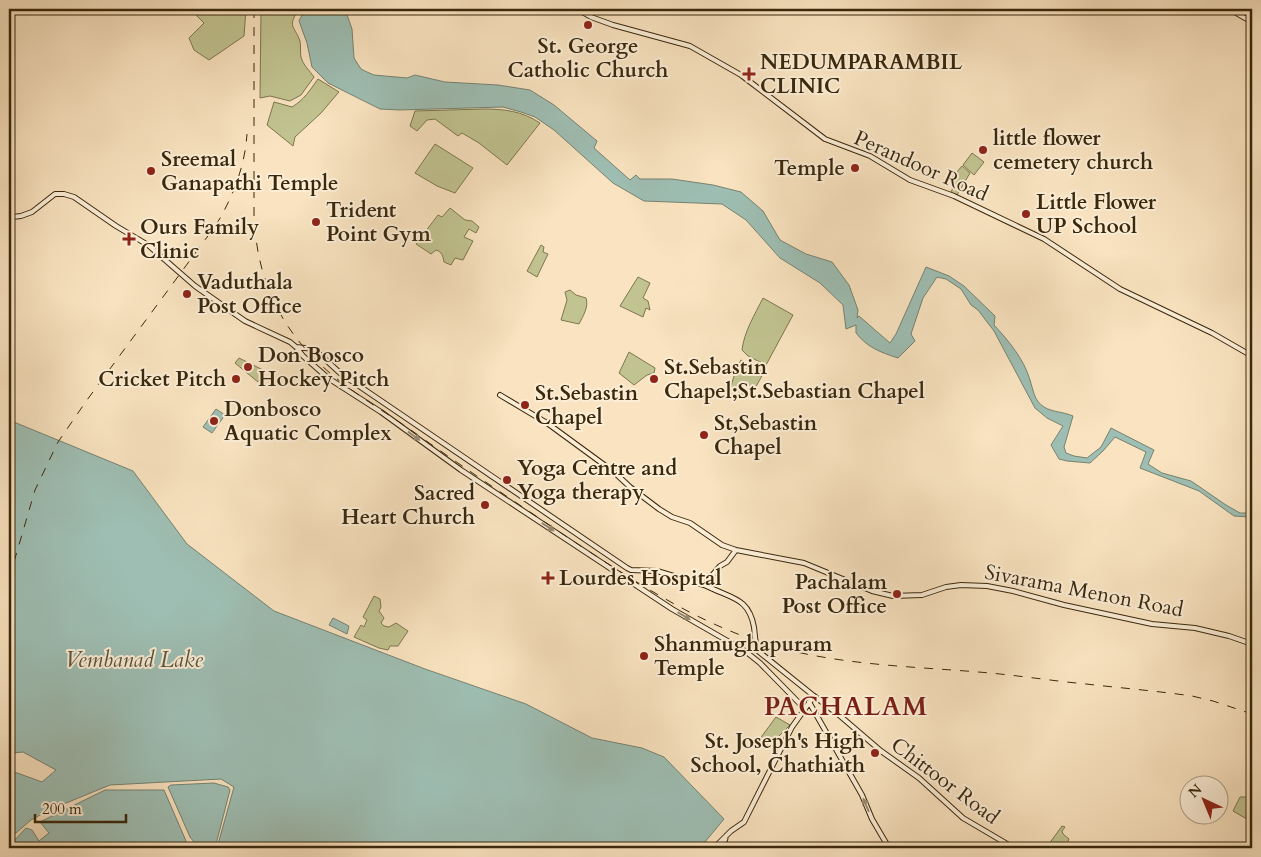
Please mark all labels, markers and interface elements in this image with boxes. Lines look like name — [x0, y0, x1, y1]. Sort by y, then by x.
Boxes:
marker: St. George Catholic Church — [582, 19, 594, 31]
place label: St. George Catholic Church — [508, 32, 668, 85]
place label: NEDUMPARAMBIL CLINIC — [760, 48, 963, 101]
marker: NEDUMPARAMBIL CLINIC — [742, 67, 756, 81]
street label: Perandoor Road — [849, 123, 993, 209]
place label: little flower cemetery church — [993, 124, 1153, 177]
marker: little flower cemetery church — [977, 144, 989, 156]
place label: Sreemal Ganapathi Temple — [161, 145, 338, 198]
place label: Temple — [774, 154, 845, 183]
marker: Temple — [849, 162, 861, 174]
marker: Sreemal Ganapathi Temple — [145, 165, 157, 177]
place label: Little Flower UP School — [1036, 188, 1157, 241]
place label: Trident Point Gym — [326, 196, 432, 249]
marker: Little Flower UP School — [1020, 208, 1032, 220]
place label: Ours Family Clinic — [140, 213, 259, 266]
marker: Trident Point Gym — [310, 216, 322, 228]
marker: Ours Family Clinic — [122, 232, 136, 246]
place label: Vaduthala Post Office — [197, 268, 302, 321]
marker: Vaduthala Post Office — [181, 288, 193, 300]
place label: Don Bosco Hockey Pitch — [258, 341, 389, 394]
place label: St.Sebastin Chapel;St.Sebastian Chapel — [664, 353, 925, 406]
marker: Don Bosco Hockey Pitch — [242, 361, 254, 373]
place label: Cricket Pitch — [98, 365, 226, 394]
marker: Cricket Pitch — [230, 373, 242, 385]
marker: St.Sebastin Chapel;St.Sebastian Chapel — [648, 373, 660, 385]
place label: St.Sebastin Chapel — [535, 379, 639, 432]
place label: Donbosco Aquatic Complex — [224, 395, 392, 448]
marker: St.Sebastin Chapel — [519, 399, 531, 411]
place label: St,Sebastin Chapel — [714, 409, 818, 462]
marker: Donbosco Aquatic Complex — [208, 415, 220, 427]
marker: St,Sebastin Chapel — [698, 429, 710, 441]
one-way arrow — [407, 430, 420, 441]
place label: Yoga Centre and Yoga therapy — [517, 454, 677, 507]
marker: Yoga Centre and Yoga therapy — [501, 474, 513, 486]
place label: Sacred Heart Church — [341, 479, 475, 532]
marker: Sacred Heart Church — [479, 499, 491, 511]
one-way arrow — [541, 522, 555, 532]
street label: Sivarama Menon Road — [982, 558, 1186, 624]
place label: Lourdes Hospital — [559, 564, 722, 593]
place label: Pachalam Post Office — [782, 568, 888, 621]
marker: Lourdes Hospital — [541, 571, 555, 585]
marker: Pachalam Post Office — [891, 588, 903, 600]
one-way arrow — [677, 611, 690, 620]
place label: Shanmughapuram Temple — [654, 630, 833, 683]
water label: Vembanad Lake — [65, 645, 204, 675]
marker: Shanmughapuram Temple — [638, 650, 650, 662]
district label: PACHALAM — [764, 689, 928, 724]
place label: St. Joseph's High School, Chathiath — [691, 727, 865, 780]
street label: Chittoor Road — [885, 731, 1005, 831]
marker: St. Joseph's High School, Chathiath — [869, 747, 881, 759]
north arrow — [1178, 774, 1228, 824]
text: N — [1184, 780, 1206, 802]
scale bar — [35, 792, 126, 824]
one-way arrow — [862, 798, 870, 812]
text: 200 m — [42, 799, 82, 819]

